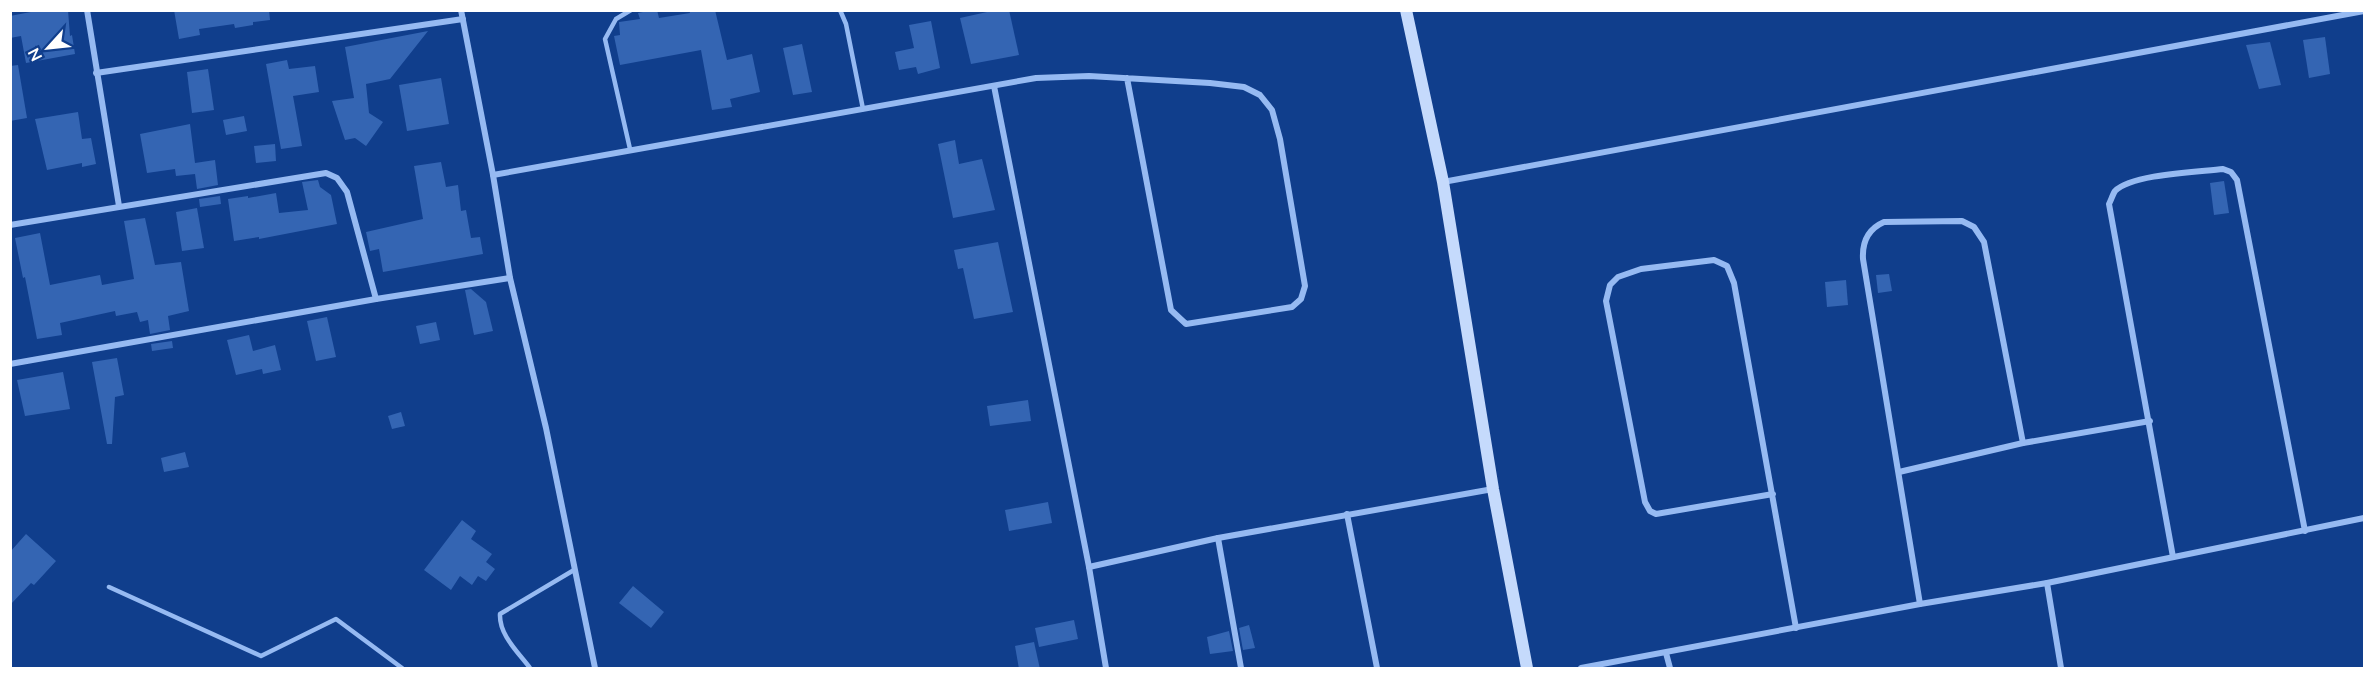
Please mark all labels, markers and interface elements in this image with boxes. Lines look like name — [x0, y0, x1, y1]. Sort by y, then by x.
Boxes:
north arrow — [18, 18, 78, 78]
text: N — [23, 45, 46, 65]

